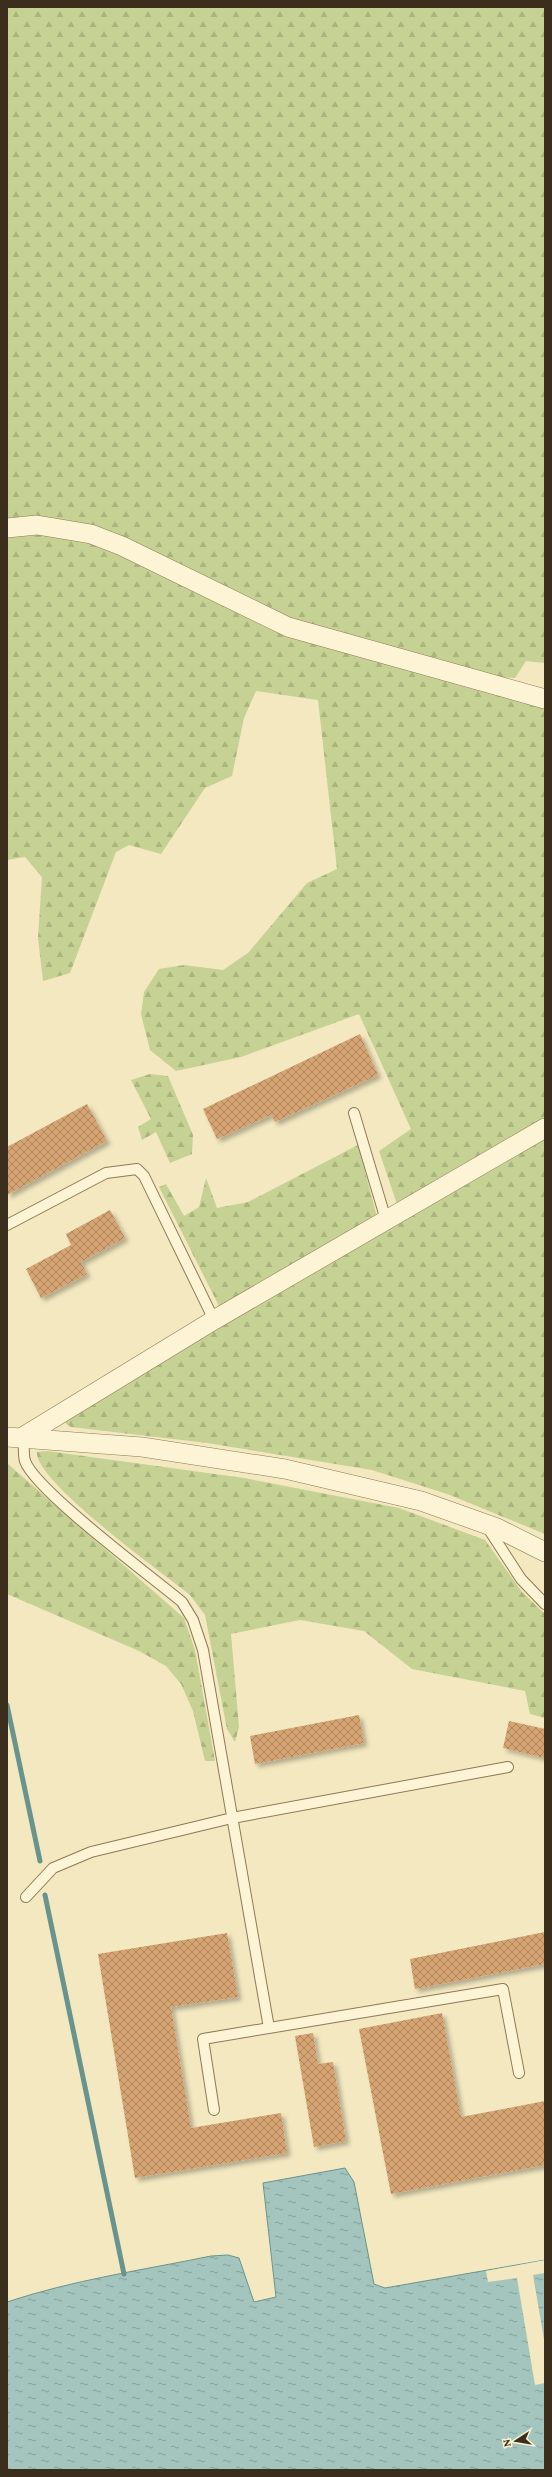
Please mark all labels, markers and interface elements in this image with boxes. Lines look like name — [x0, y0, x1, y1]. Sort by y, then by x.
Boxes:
north arrow — [496, 2421, 536, 2461]
text: N — [499, 2438, 513, 2448]

